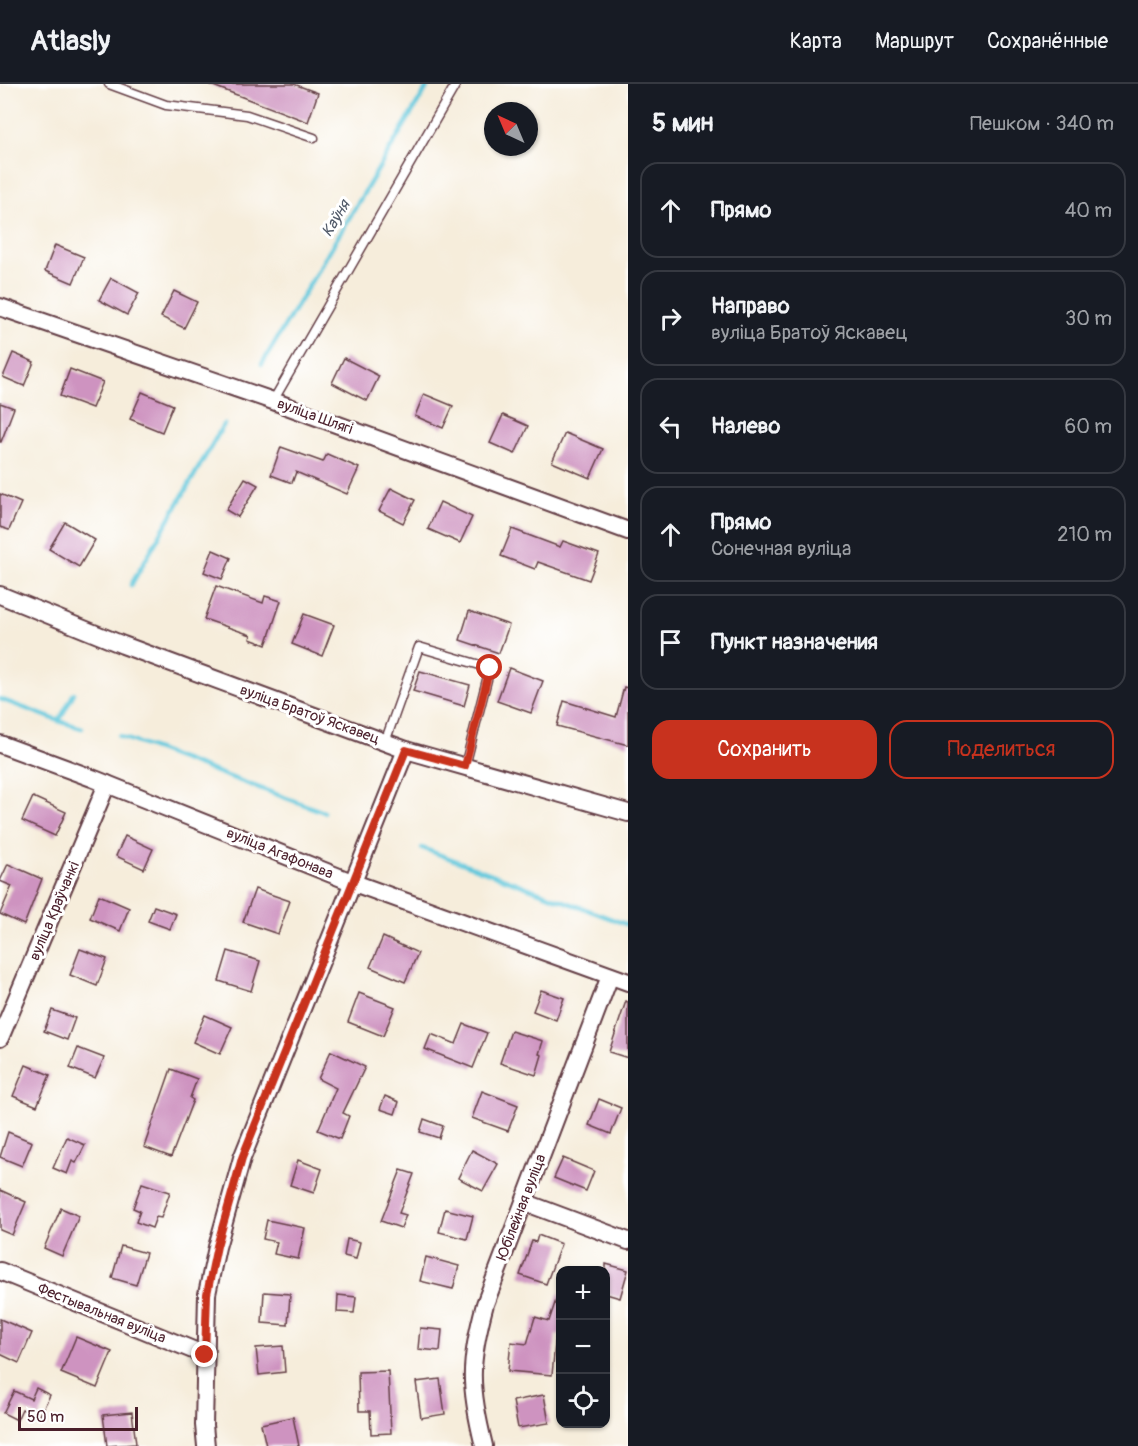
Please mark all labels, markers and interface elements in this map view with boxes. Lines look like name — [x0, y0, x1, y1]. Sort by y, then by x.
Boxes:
text: Atlasly — [30, 24, 110, 59]
text: Карта — [790, 28, 842, 55]
text: Маршрут — [875, 28, 954, 55]
text: Сохранённые — [987, 28, 1108, 55]
north arrow — [484, 102, 538, 156]
text: 5 мин — [652, 107, 713, 139]
text: Пешком · 340 m — [970, 111, 1114, 136]
icon: ahead — [654, 194, 687, 227]
water label: Каўня — [317, 195, 355, 240]
text: Прямо — [711, 196, 771, 224]
text: 40 m — [1065, 198, 1112, 223]
text: Направо — [711, 292, 790, 320]
icon: right — [654, 302, 687, 335]
text: 30 m — [1065, 306, 1112, 331]
text: вуліца Братоў Яскавец — [711, 320, 908, 345]
street label: вуліца Шлягі — [274, 394, 355, 439]
icon: left — [654, 410, 687, 443]
text: Налево — [711, 412, 780, 440]
text: 60 m — [1065, 414, 1112, 439]
text: Прямо — [711, 508, 771, 536]
icon: ahead — [654, 518, 687, 551]
text: 210 m — [1057, 522, 1112, 547]
text: Сонечная вуліца — [711, 536, 851, 561]
icon: arrive — [654, 626, 687, 659]
text: Пункт назначения — [711, 628, 878, 656]
route start — [476, 654, 502, 680]
street label: вуліца Братоў Яскавец — [237, 680, 382, 749]
button: Сохранить — [652, 720, 877, 779]
button: Поделиться — [889, 720, 1114, 779]
street label: вуліца Агафонава — [224, 823, 336, 883]
street label: вуліца Краўчанкі — [25, 859, 84, 963]
street label: Юбілейная вуліца — [492, 1151, 550, 1263]
map controls — [556, 1266, 610, 1428]
button: + — [556, 1266, 610, 1320]
street label: Фестывальная вуліца — [35, 1279, 169, 1348]
button: − — [556, 1320, 610, 1374]
route end — [191, 1341, 217, 1367]
button: locate — [556, 1374, 610, 1428]
scale bar — [18, 1404, 138, 1432]
text: 50 m — [27, 1407, 64, 1427]

